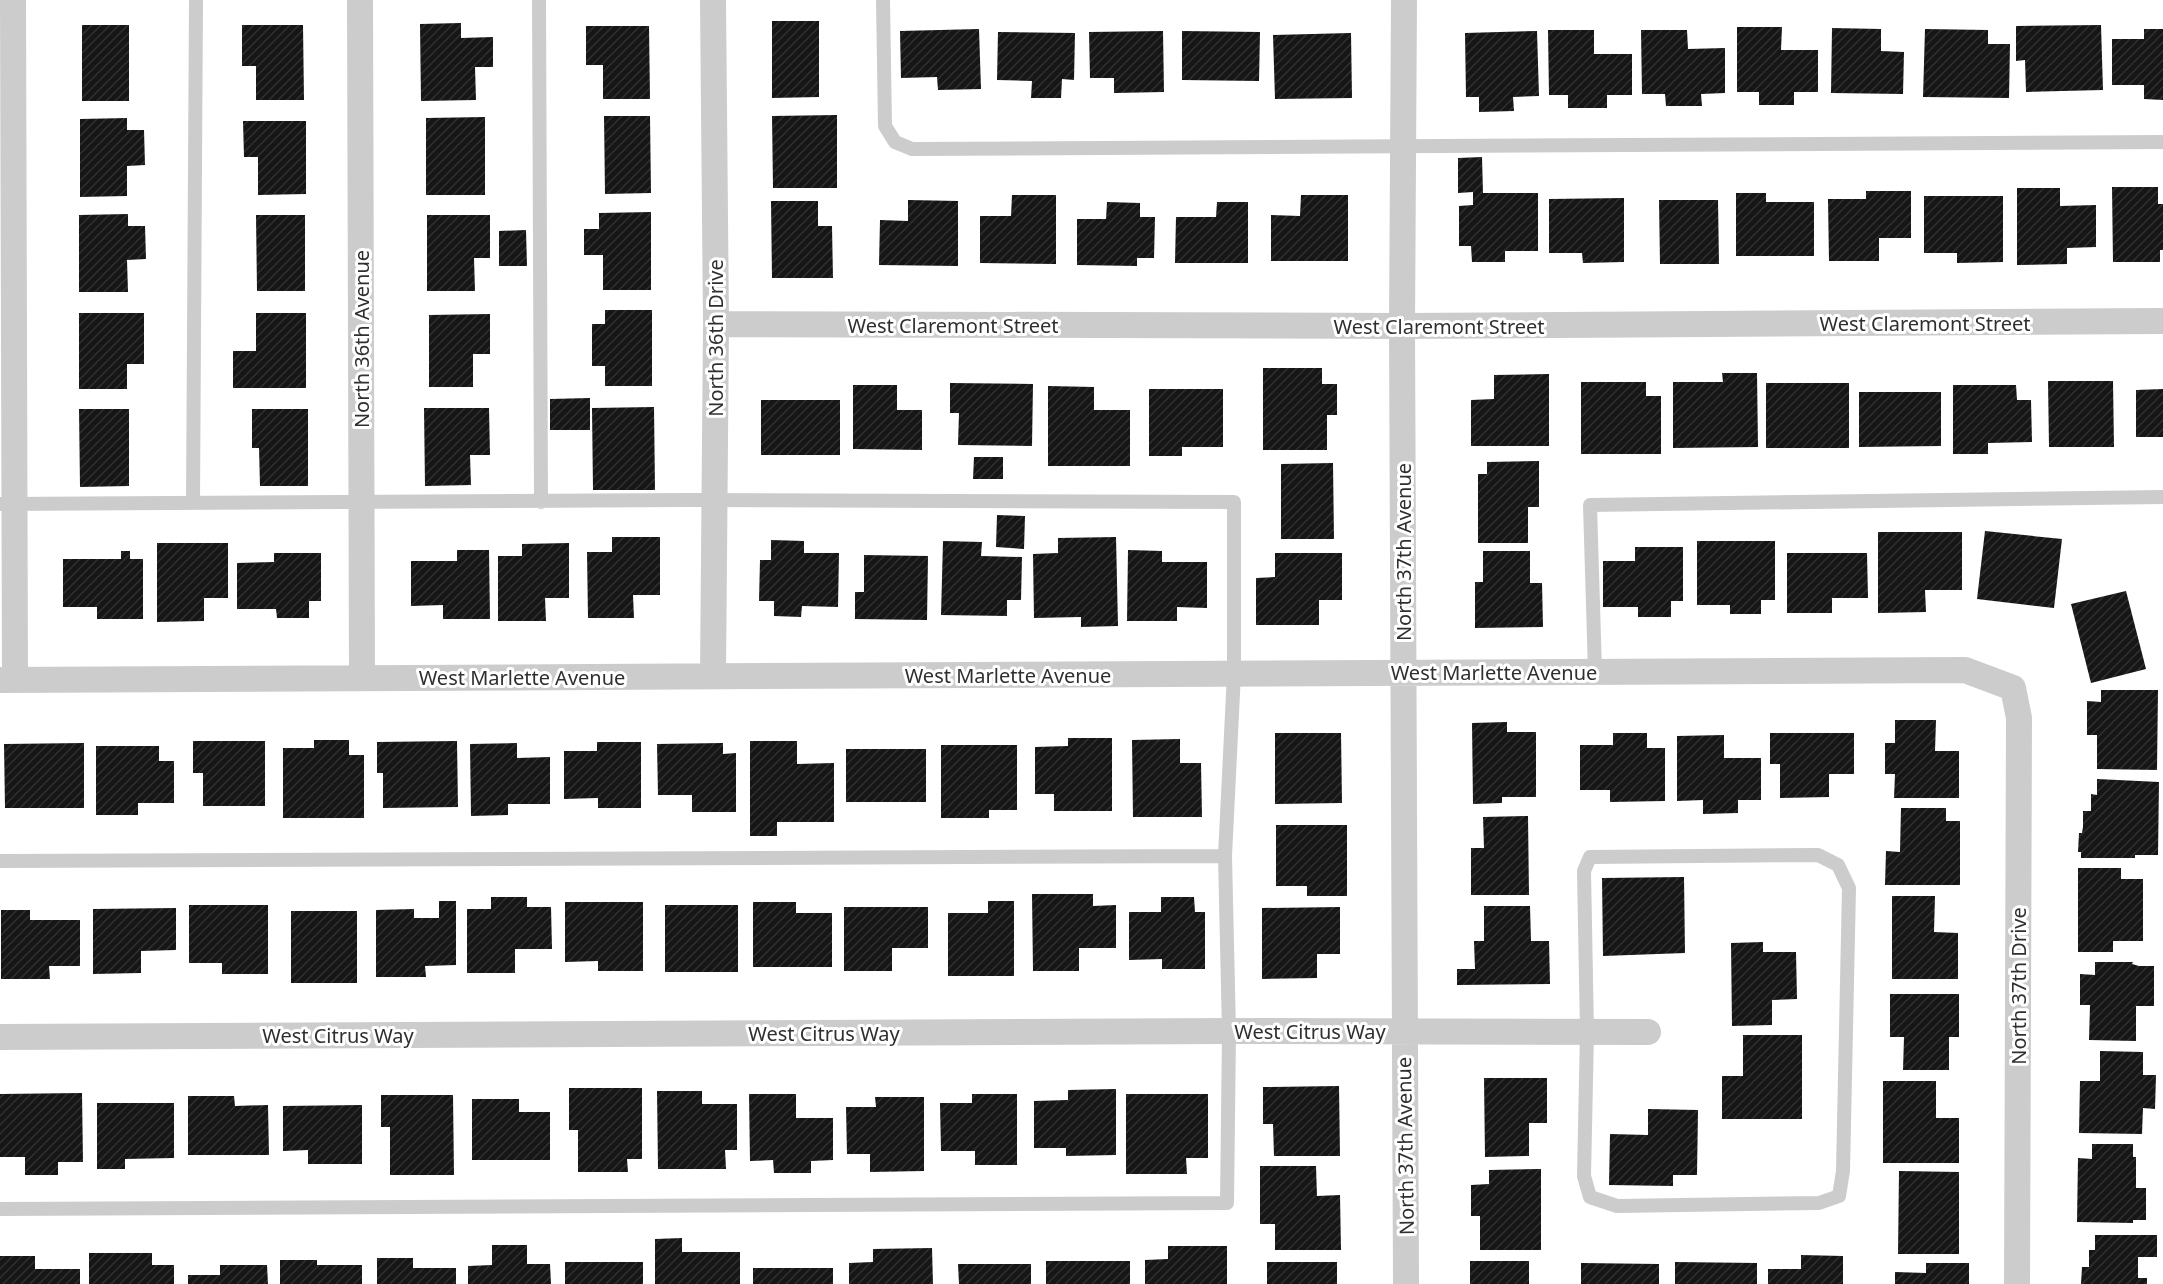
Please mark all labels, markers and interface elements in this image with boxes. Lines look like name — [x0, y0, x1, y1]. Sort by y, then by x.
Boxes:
street label: North 36th Avenue — [348, 250, 375, 428]
street label: North 36th Drive — [702, 259, 729, 417]
street label: West Claremont Street — [1819, 310, 2031, 337]
street label: West Claremont Street — [847, 312, 1059, 339]
street label: West Claremont Street — [1333, 313, 1545, 340]
street label: North 37th Avenue — [1390, 463, 1417, 641]
street label: West Marlette Avenue — [1391, 659, 1597, 686]
street label: West Marlette Avenue — [905, 662, 1111, 689]
street label: West Marlette Avenue — [419, 664, 625, 691]
street label: North 37th Drive — [2005, 907, 2032, 1065]
street label: West Citrus Way — [1234, 1018, 1387, 1045]
street label: West Citrus Way — [748, 1020, 901, 1047]
street label: West Citrus Way — [262, 1022, 415, 1049]
street label: North 37th Avenue — [1390, 1057, 1420, 1235]

